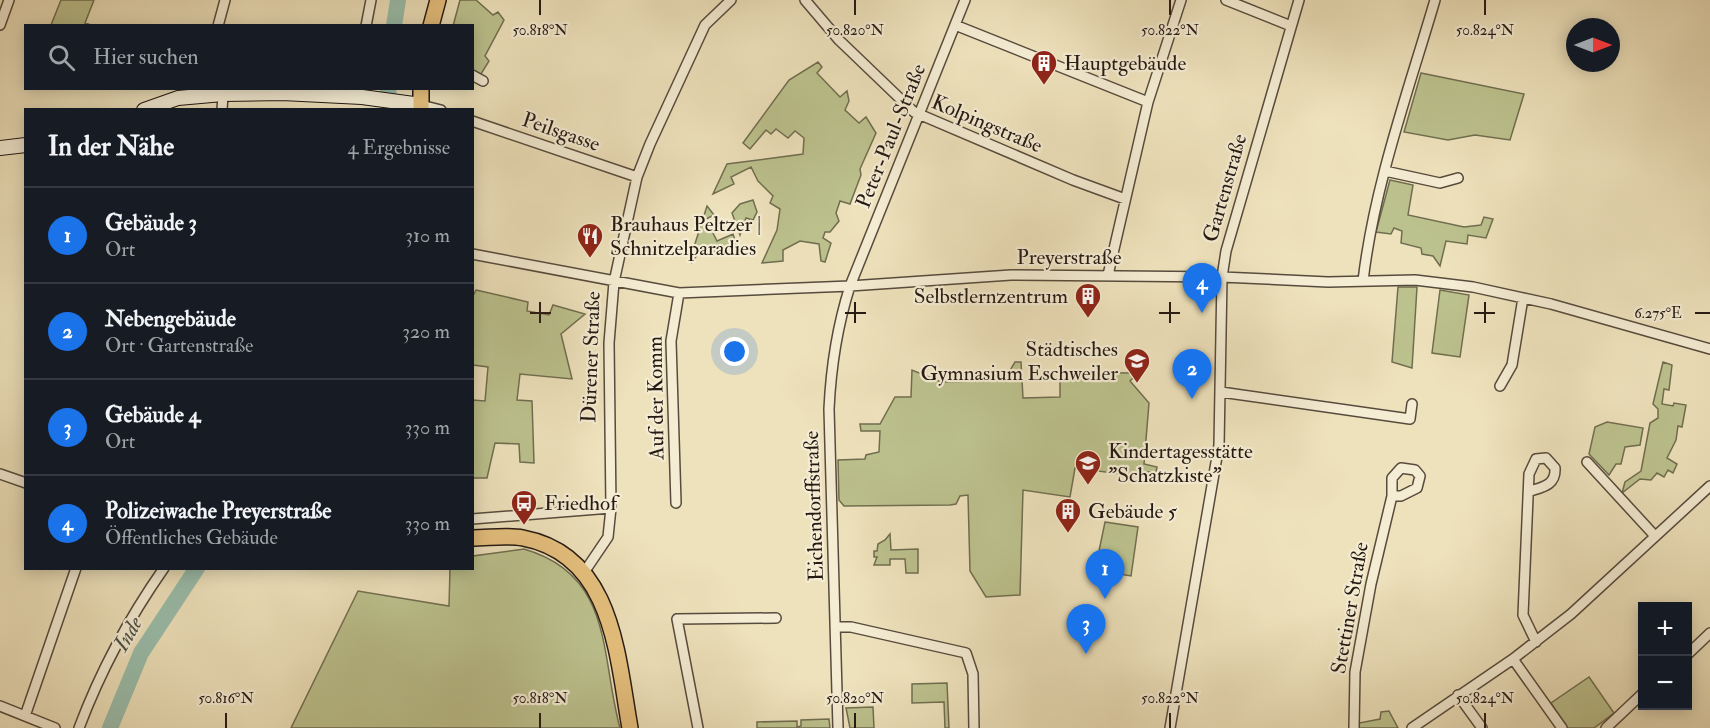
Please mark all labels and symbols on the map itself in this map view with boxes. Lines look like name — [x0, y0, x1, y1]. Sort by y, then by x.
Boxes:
north arrow — [1566, 18, 1620, 72]
text: 50.818°N — [512, 21, 568, 40]
text: 50.820°N — [826, 21, 885, 40]
text: 50.822°N — [1141, 21, 1200, 40]
text: 50.824°N — [1456, 21, 1515, 40]
building icon: Hauptgebäude — [1029, 48, 1059, 86]
place label: Hauptgebäude — [1064, 50, 1186, 77]
street label: Peter-Paul-Straße — [850, 60, 932, 212]
street label: Kolpingstraße — [928, 89, 1047, 159]
street label: Peilsgasse — [518, 106, 604, 158]
street label: Gartenstraße — [1197, 131, 1253, 245]
place label: Brauhaus Peltzer | Schnitzelparadies — [610, 211, 762, 262]
restaurant icon: Brauhaus Peltzer | Schnitzelparadies — [575, 221, 605, 259]
street label: Preyerstraße — [1017, 244, 1122, 271]
pin: 4 — [1182, 264, 1222, 313]
building icon: Selbstlernzentrum — [1073, 281, 1103, 319]
place label: Selbstlernzentrum — [914, 283, 1068, 310]
street label: Dürener Straße — [575, 291, 607, 423]
text: 6.275°E — [1634, 304, 1682, 323]
street label: Auf der Komm — [641, 336, 671, 461]
place label: Städtisches Gymnasium Eschweiler — [920, 336, 1118, 387]
your location — [720, 337, 749, 366]
school or university icon: Städtisches Gymnasium Eschweiler — [1122, 346, 1152, 384]
pin: 2 — [1172, 350, 1212, 399]
street label: Eichendorffstraße — [798, 430, 830, 582]
place label: Kindertagesstätte "Schatzkiste" — [1108, 438, 1253, 489]
school or university icon: Kindertagesstätte "Schatzkiste" — [1073, 448, 1103, 486]
bus stop icon: Friedhof — [509, 488, 539, 526]
place label: Friedhof — [544, 490, 620, 517]
building icon: Gebäude 5 — [1053, 496, 1083, 534]
place label: Gebäude 5 — [1088, 498, 1178, 525]
street label: Stettiner Straße — [1325, 540, 1375, 676]
pin: 1 — [1086, 550, 1124, 599]
pin: 3 — [1066, 604, 1106, 654]
water label: Inde — [107, 611, 149, 657]
text: 50.816°N — [198, 689, 254, 708]
text: 50.818°N — [512, 689, 568, 708]
text: 50.820°N — [826, 689, 885, 708]
text: 50.822°N — [1141, 689, 1200, 708]
text: 50.824°N — [1456, 689, 1515, 708]

